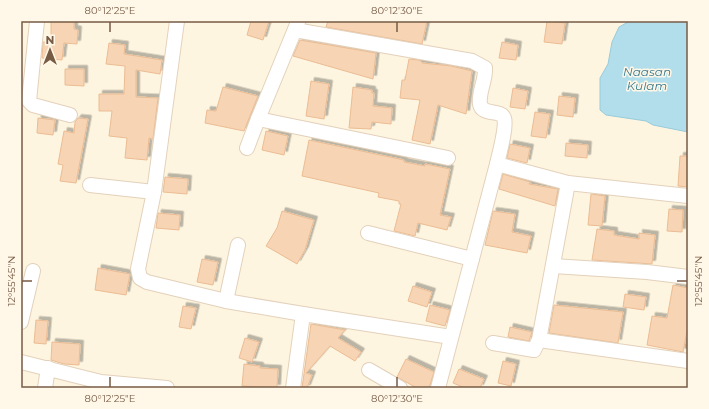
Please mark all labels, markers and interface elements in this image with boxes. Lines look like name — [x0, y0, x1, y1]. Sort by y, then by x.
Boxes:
text: 80°12'25"E — [85, 4, 136, 17]
text: 80°12'30"E — [371, 4, 423, 17]
north arrow — [30, 30, 70, 70]
text: N — [46, 33, 54, 47]
water label: Naasan Kulam — [623, 64, 671, 93]
text: 12°55'45"N — [5, 256, 18, 306]
text: 12°55'45"N — [692, 256, 705, 306]
text: 80°12'25"E — [85, 392, 136, 405]
text: 80°12'30"E — [371, 392, 423, 405]

